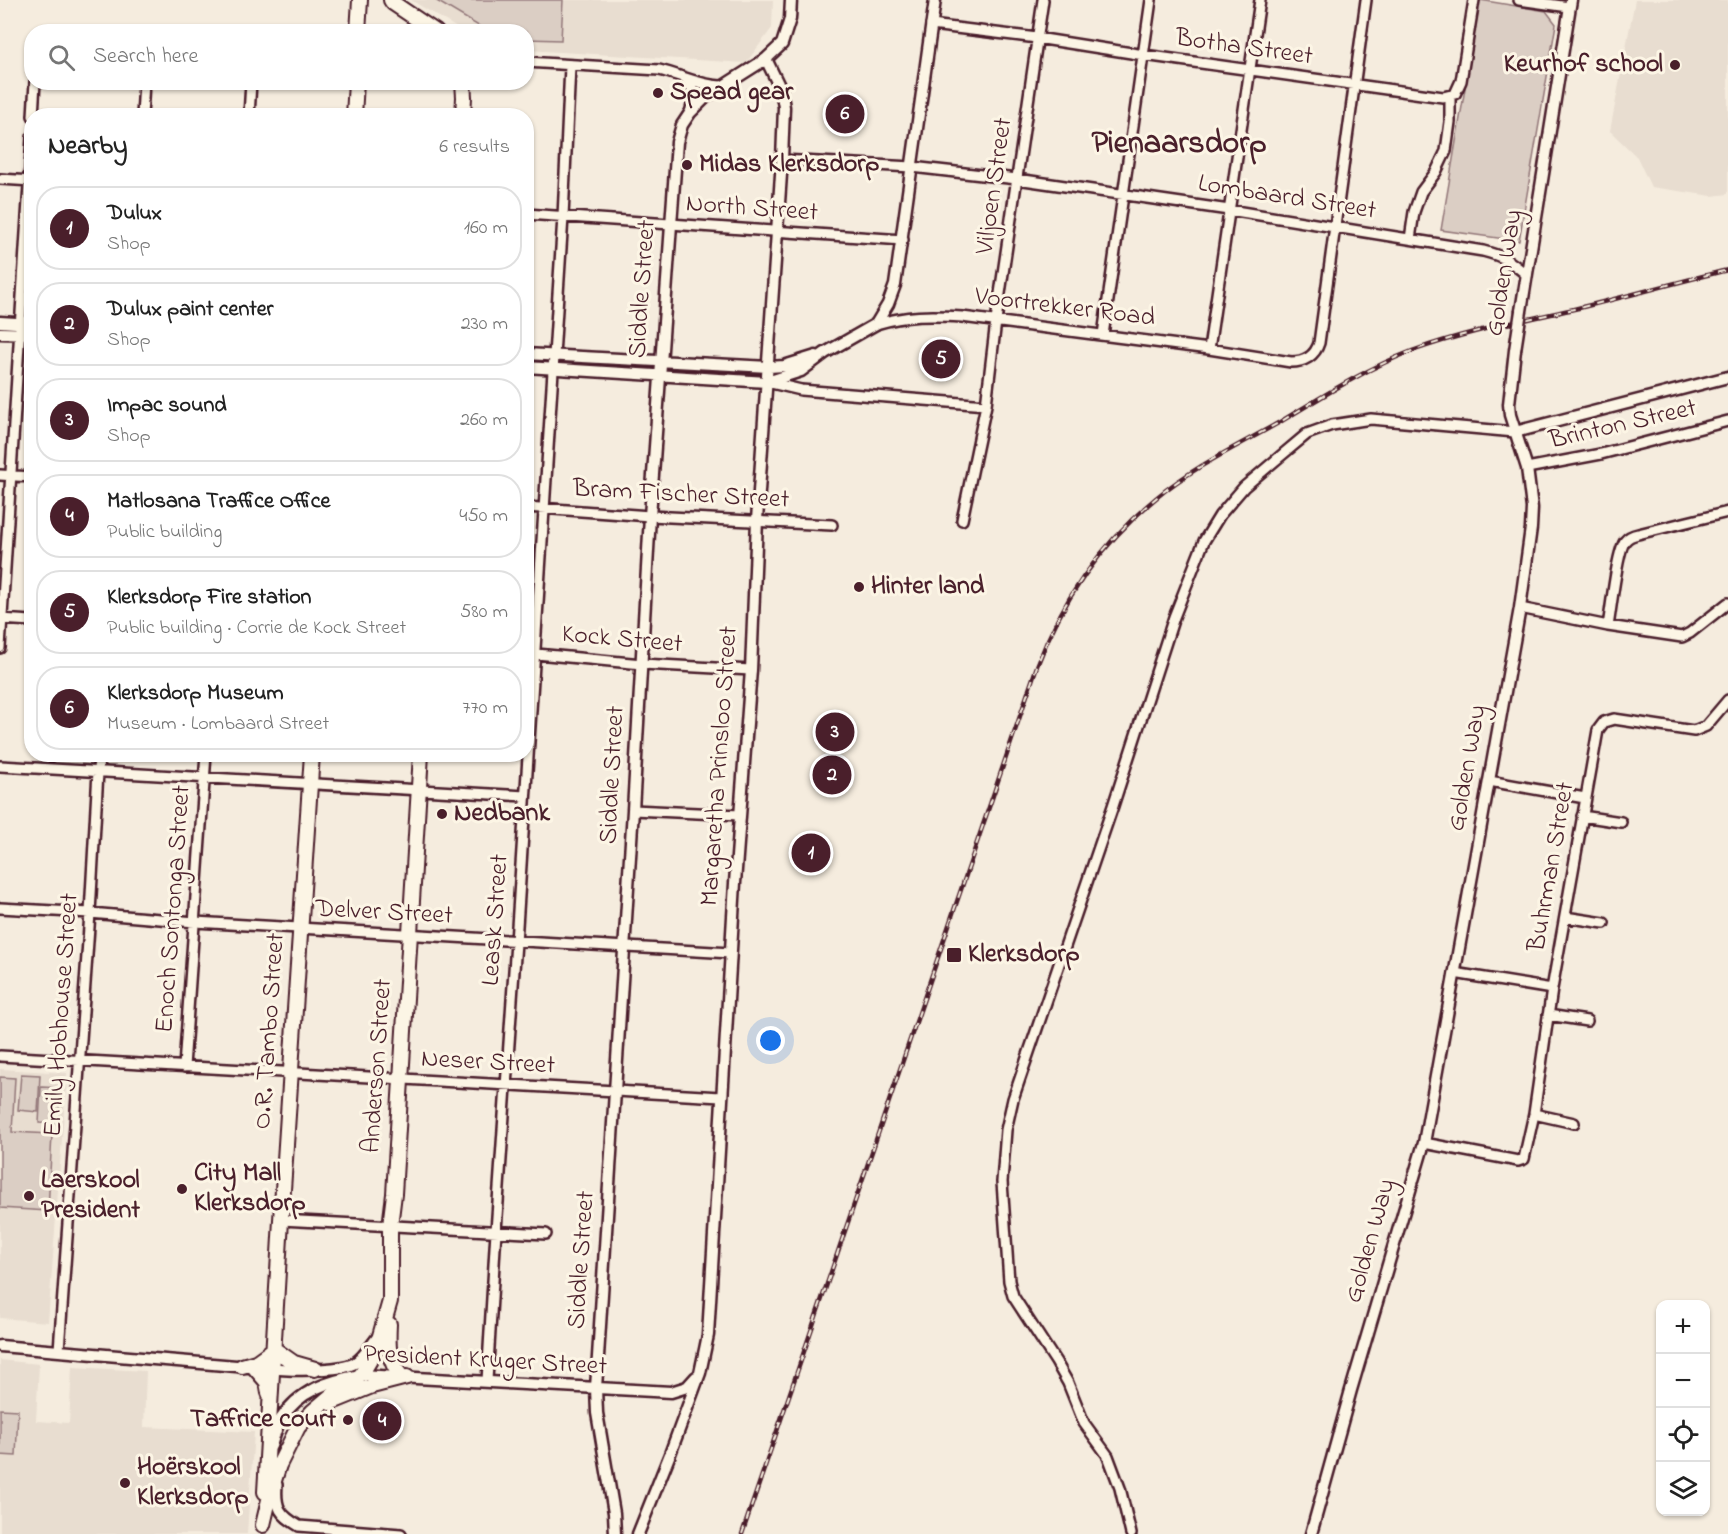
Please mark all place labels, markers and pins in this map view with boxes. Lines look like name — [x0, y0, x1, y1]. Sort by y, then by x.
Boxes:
place label: Keurhof school — [1504, 46, 1663, 84]
marker: Keurhof school — [1668, 58, 1682, 72]
place label: Spead gear — [670, 74, 794, 113]
marker: Spead gear — [651, 86, 665, 100]
pin: 6 — [826, 92, 864, 136]
place label: Midas Klerksdorp — [699, 146, 880, 184]
marker: Midas Klerksdorp — [680, 158, 694, 172]
pin: 5 — [922, 336, 960, 382]
place label: Hinter land — [871, 568, 985, 606]
marker: Hinter land — [852, 580, 866, 594]
pin: 3 — [816, 710, 854, 754]
pin: 2 — [812, 752, 852, 798]
place label: Nedbank — [454, 795, 550, 833]
marker: Nedbank — [435, 807, 449, 821]
pin: 1 — [792, 830, 830, 876]
place label: Klerksdorp — [968, 936, 1080, 974]
marker: Klerksdorp — [945, 946, 963, 964]
place label: City Mall Klerksdorp — [194, 1155, 306, 1223]
place label: Laerskool President — [41, 1162, 140, 1230]
marker: City Mall Klerksdorp — [175, 1182, 189, 1196]
marker: Laerskool President — [22, 1189, 36, 1203]
pin: 4 — [362, 1398, 401, 1444]
place label: Taffrice court — [190, 1401, 336, 1439]
marker: Taffrice court — [341, 1413, 355, 1427]
place label: Hoërskool Klerksdorp — [137, 1449, 249, 1517]
marker: Hoërskool Klerksdorp — [118, 1476, 132, 1490]

